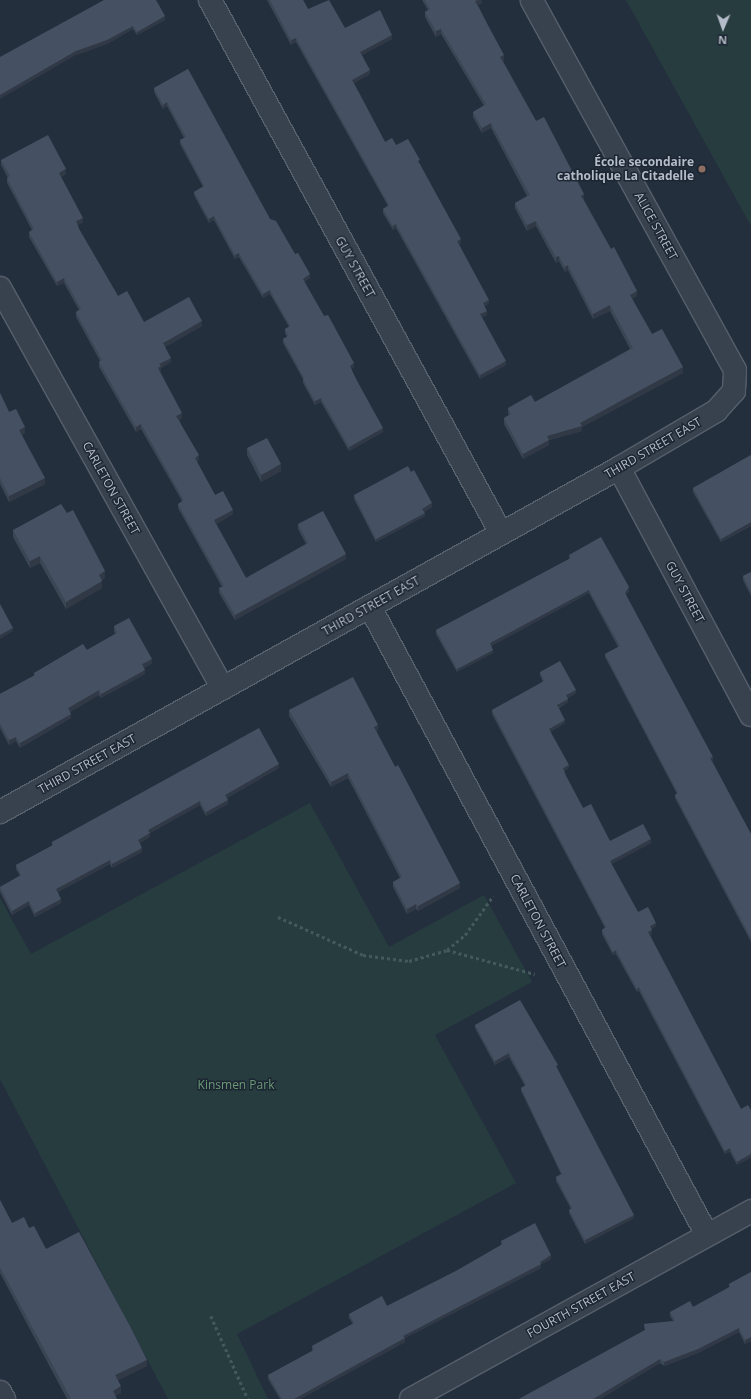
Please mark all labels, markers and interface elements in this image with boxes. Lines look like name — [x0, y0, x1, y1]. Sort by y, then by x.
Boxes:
north arrow — [703, 8, 743, 48]
text: N — [718, 33, 727, 48]
place label: École secondaire catholique La Citadelle — [557, 155, 694, 183]
marker: École secondaire catholique La Citadelle — [697, 164, 707, 174]
street label: ALICE STREET — [632, 190, 680, 262]
street label: GUY STREET — [332, 234, 378, 300]
street label: THIRD STREET EAST — [602, 414, 704, 482]
street label: CARLETON STREET — [79, 439, 143, 537]
street label: GUY STREET — [663, 559, 707, 625]
street label: THIRD STREET EAST — [320, 573, 422, 639]
street label: THIRD STREET EAST — [36, 731, 138, 797]
street label: CARLETON STREET — [507, 872, 569, 970]
park label: Kinsmen Park — [198, 1078, 274, 1092]
street label: FOURTH STREET EAST — [524, 1269, 638, 1341]

